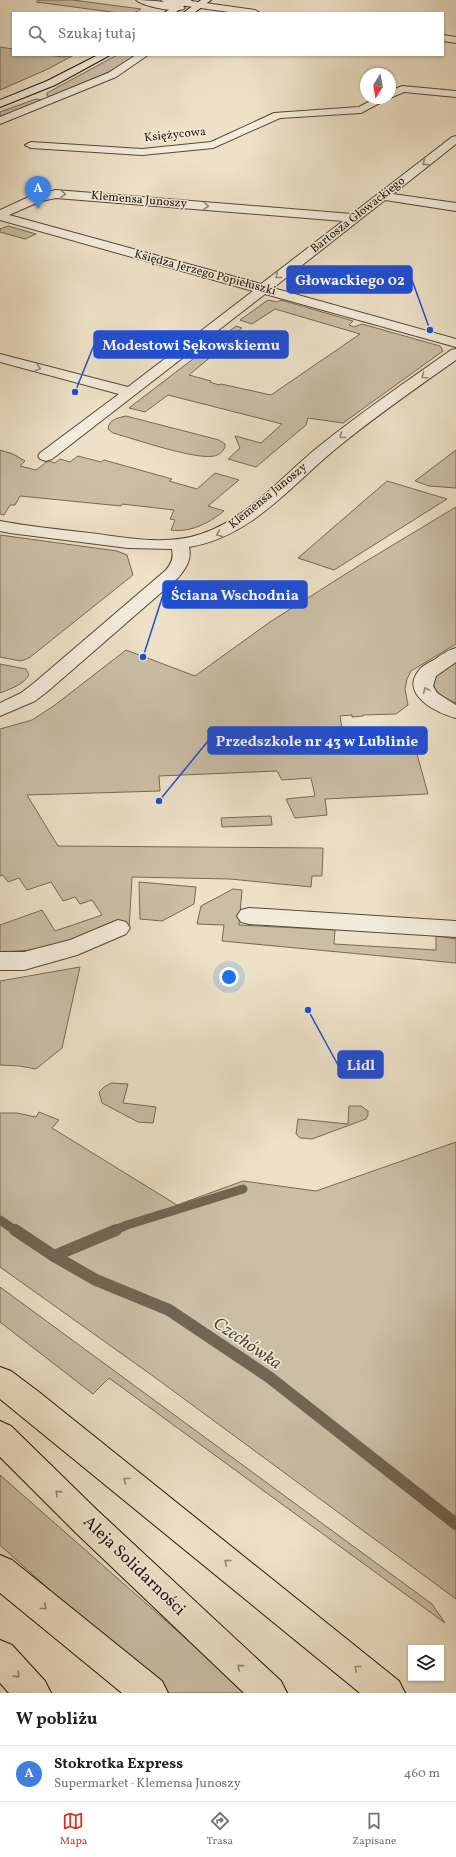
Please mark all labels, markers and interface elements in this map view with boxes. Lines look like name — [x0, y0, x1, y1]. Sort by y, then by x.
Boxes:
search box — [12, 12, 444, 56]
icon: search — [26, 23, 48, 45]
text: Szukaj tutaj — [58, 24, 136, 45]
north arrow — [360, 68, 396, 104]
street label: Księżycowa — [143, 124, 207, 146]
one-way arrow — [423, 158, 430, 165]
street label: Bartosza Głowackiego — [307, 173, 409, 257]
pin: A — [25, 176, 51, 209]
street label: Klemensa Junoszy — [90, 188, 188, 212]
one-way arrow — [60, 190, 66, 198]
one-way arrow — [203, 201, 209, 210]
street label: Księdza Jerzego Popiełuszki — [132, 246, 278, 300]
callout: Głowackiego 02 — [287, 266, 412, 293]
text: Głowackiego 02 — [295, 271, 405, 292]
one-way arrow — [276, 272, 283, 279]
callout: Modestowi Sękowskiemu — [94, 331, 288, 358]
text: Modestowi Sękowskiemu — [102, 336, 280, 357]
one-way arrow — [34, 363, 41, 372]
one-way arrow — [421, 371, 428, 379]
one-way arrow — [340, 431, 347, 438]
street label: Klemensa Junoszy — [226, 459, 311, 533]
one-way arrow — [216, 529, 223, 537]
callout: Ściana Wschodnia — [163, 581, 307, 608]
text: Ściana Wschodnia — [171, 586, 299, 607]
one-way arrow — [423, 687, 431, 695]
callout: Przedszkole nr 43 w Lublinie — [208, 727, 427, 754]
text: Przedszkole nr 43 w Lublinie — [216, 732, 419, 753]
your location — [219, 967, 239, 987]
callout: Lidl — [338, 1051, 383, 1078]
text: Lidl — [347, 1056, 375, 1077]
water label: Czechówka — [208, 1312, 286, 1376]
one-way arrow — [123, 1478, 130, 1485]
one-way arrow — [55, 1490, 63, 1498]
street label: Aleja Solidarności — [78, 1511, 190, 1621]
one-way arrow — [224, 1560, 231, 1567]
one-way arrow — [39, 1602, 46, 1609]
map controls — [408, 1645, 444, 1681]
button: layers — [408, 1645, 444, 1681]
one-way arrow — [237, 1664, 245, 1672]
one-way arrow — [354, 1666, 362, 1673]
one-way arrow — [12, 1670, 19, 1678]
text: W pobliżu — [16, 1708, 97, 1731]
text: Stokrotka Express — [54, 1754, 183, 1775]
text: A — [24, 1765, 34, 1783]
text: 460 m — [404, 1765, 440, 1783]
text: Supermarket · Klemensa Junoszy — [54, 1775, 241, 1793]
tab: Mapa — [60, 1810, 87, 1849]
tab: Trasa — [207, 1810, 233, 1849]
tab: Zapisane — [352, 1810, 396, 1849]

